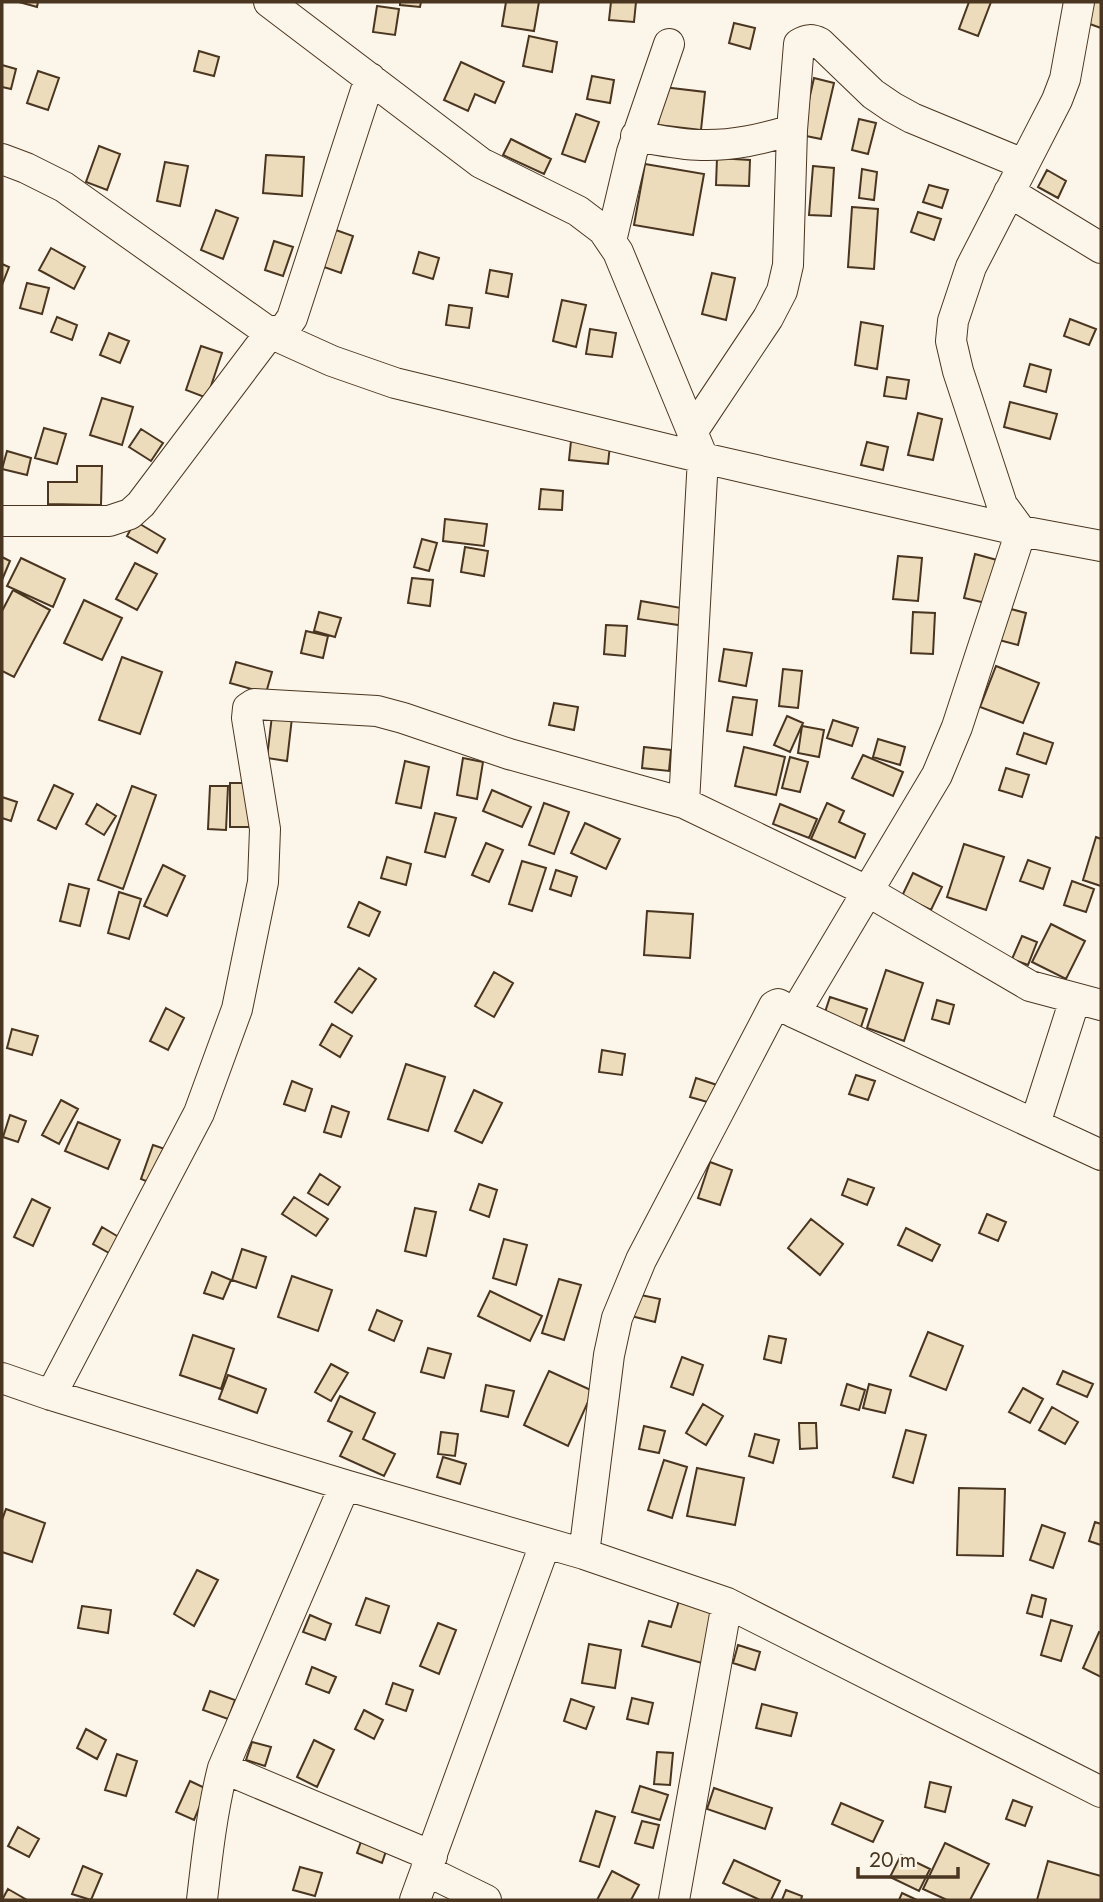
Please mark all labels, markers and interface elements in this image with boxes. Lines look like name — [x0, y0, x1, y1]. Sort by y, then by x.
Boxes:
scale bar — [858, 1836, 958, 1880]
text: 20 m — [869, 1845, 916, 1875]

